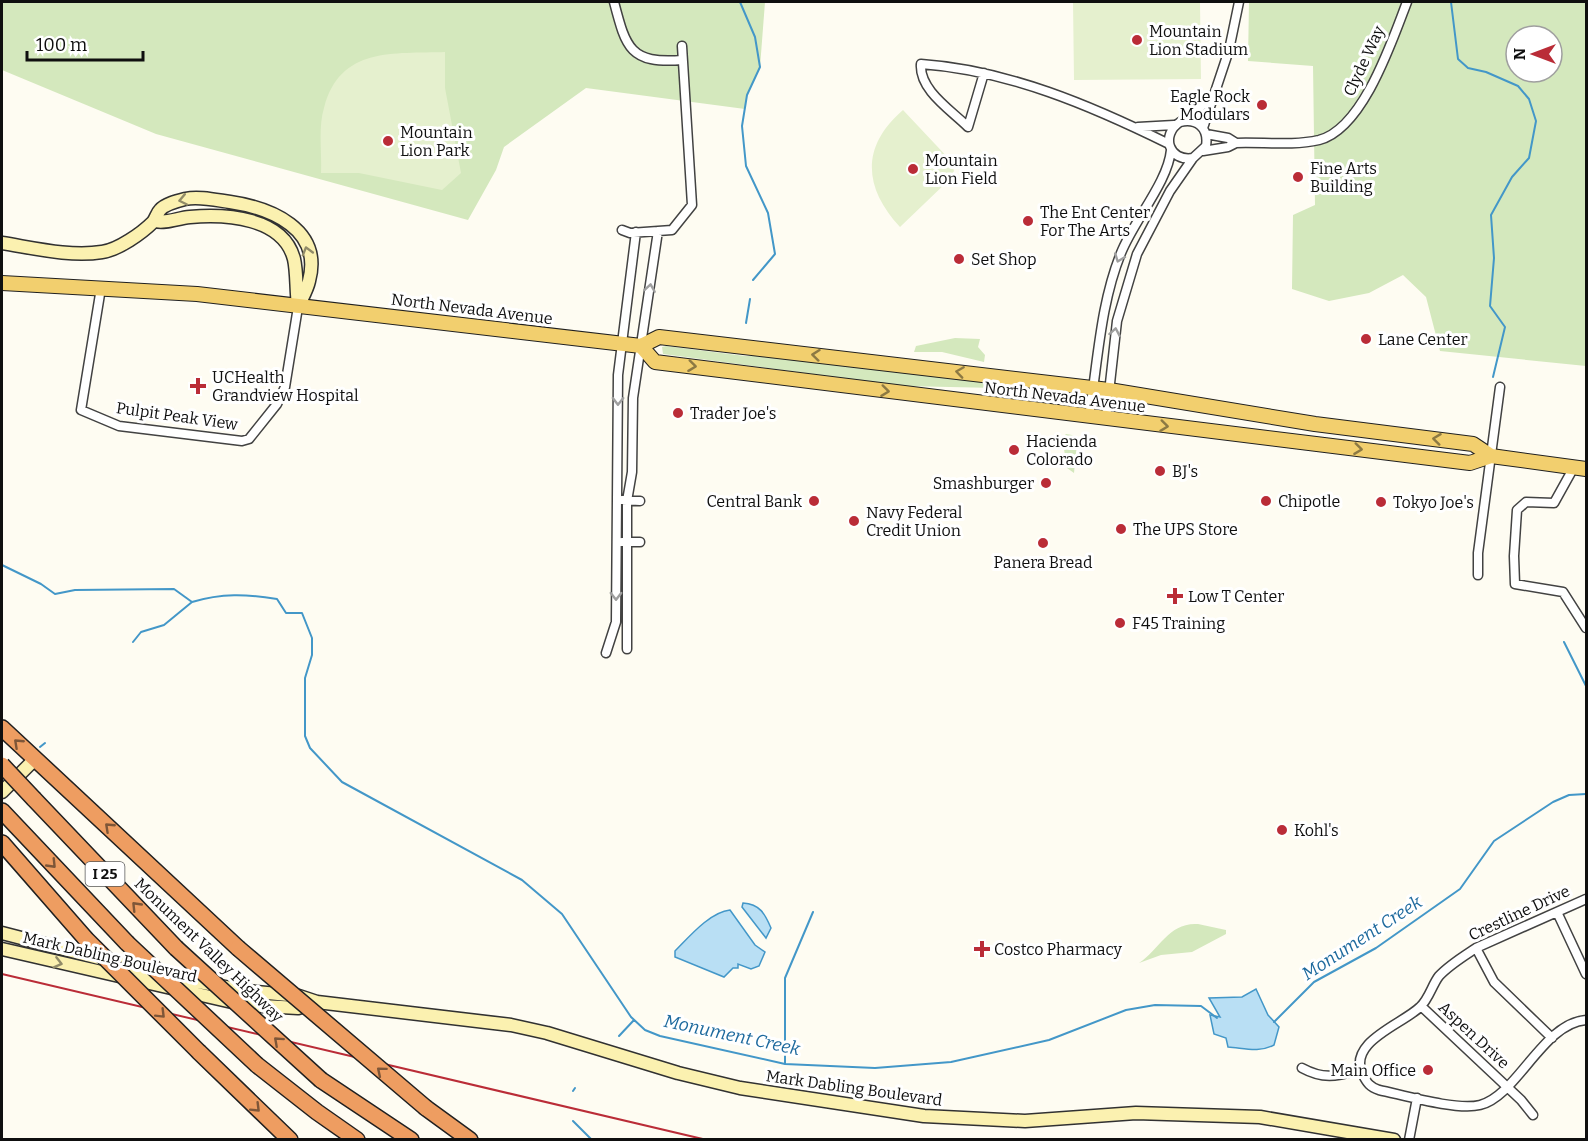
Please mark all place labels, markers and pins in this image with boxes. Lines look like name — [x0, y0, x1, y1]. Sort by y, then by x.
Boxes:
place label: Mountain Lion Stadium — [1149, 22, 1248, 59]
marker: Mountain Lion Stadium — [1130, 33, 1144, 47]
place label: Eagle Rock Modulars — [1170, 87, 1250, 124]
marker: Eagle Rock Modulars — [1255, 98, 1269, 112]
place label: Mountain Lion Park — [400, 123, 473, 160]
marker: Mountain Lion Park — [381, 134, 395, 148]
place label: Mountain Lion Field — [925, 151, 998, 188]
place label: Fine Arts Building — [1310, 159, 1377, 196]
marker: Mountain Lion Field — [906, 162, 920, 176]
marker: Fine Arts Building — [1291, 170, 1305, 184]
place label: The Ent Center For The Arts — [1040, 203, 1150, 240]
marker: The Ent Center For The Arts — [1021, 214, 1035, 228]
place label: Set Shop — [971, 250, 1036, 269]
marker: Set Shop — [952, 252, 966, 266]
place label: Lane Center — [1378, 330, 1468, 349]
marker: Lane Center — [1359, 332, 1373, 346]
place label: UCHealth Grandview Hospital — [212, 368, 359, 405]
marker: UCHealth Grandview Hospital — [189, 377, 207, 395]
place label: Trader Joe's — [690, 404, 776, 423]
marker: Trader Joe's — [671, 406, 685, 420]
place label: Hacienda Colorado — [1026, 432, 1097, 469]
marker: Hacienda Colorado — [1007, 443, 1021, 457]
place label: BJ's — [1172, 462, 1198, 481]
marker: BJ's — [1153, 464, 1167, 478]
place label: Smashburger — [933, 474, 1034, 493]
marker: Smashburger — [1039, 476, 1053, 490]
place label: Central Bank — [706, 492, 802, 511]
place label: Chipotle — [1278, 492, 1340, 511]
place label: Tokyo Joe's — [1393, 493, 1474, 512]
marker: Central Bank — [807, 494, 821, 508]
marker: Chipotle — [1259, 494, 1273, 508]
marker: Tokyo Joe's — [1374, 495, 1388, 509]
place label: Navy Federal Credit Union — [866, 503, 963, 540]
marker: Navy Federal Credit Union — [847, 514, 861, 528]
place label: The UPS Store — [1133, 520, 1238, 539]
marker: The UPS Store — [1114, 522, 1128, 536]
marker: Panera Bread — [1036, 536, 1050, 550]
place label: Panera Bread — [994, 553, 1093, 572]
marker: Low T Center — [1166, 587, 1184, 605]
place label: Low T Center — [1188, 587, 1284, 606]
place label: F45 Training — [1132, 614, 1225, 633]
marker: F45 Training — [1113, 616, 1127, 630]
place label: Kohl's — [1294, 821, 1339, 840]
marker: Kohl's — [1275, 823, 1289, 837]
place label: Costco Pharmacy — [994, 940, 1122, 959]
marker: Costco Pharmacy — [975, 942, 989, 956]
place label: Main Office — [1331, 1061, 1416, 1080]
marker: Main Office — [1421, 1063, 1435, 1077]

